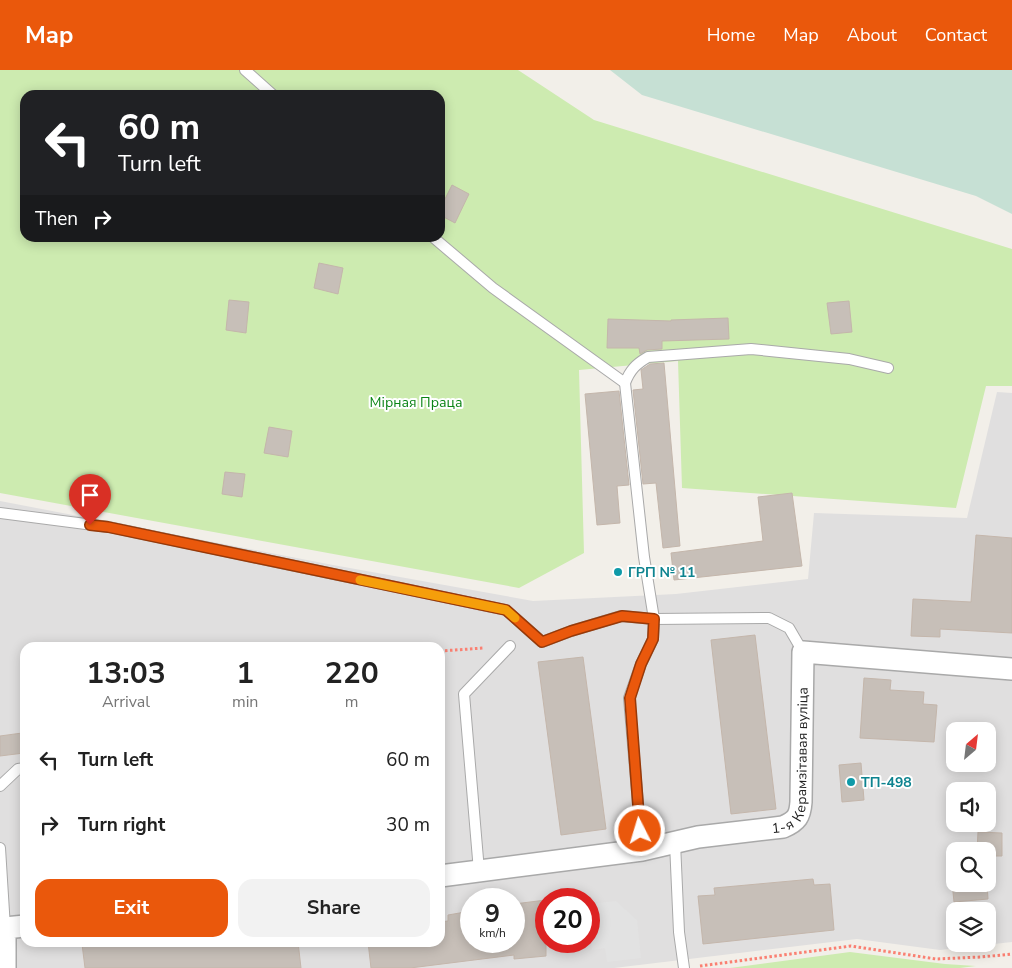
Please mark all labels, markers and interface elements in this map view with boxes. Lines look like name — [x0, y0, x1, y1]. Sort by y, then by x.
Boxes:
text: Map — [25, 19, 73, 51]
text: Home — [707, 23, 755, 47]
text: Map — [783, 23, 819, 47]
text: About — [847, 23, 897, 47]
text: Contact — [925, 23, 987, 47]
text: 60 m — [118, 104, 200, 151]
icon: left — [35, 110, 100, 175]
text: Turn left — [118, 149, 201, 179]
icon: right — [88, 205, 116, 233]
text: Then — [35, 206, 78, 232]
park label: Мірная Праца — [370, 393, 462, 412]
pin — [69, 474, 111, 525]
icon: arrive — [76, 481, 104, 509]
place label: ГРП № 11 — [628, 563, 696, 582]
marker: ГРП № 11 — [612, 566, 624, 578]
text: 13:03 — [86, 653, 166, 694]
text: 1 — [236, 653, 254, 694]
text: 220 — [325, 653, 379, 694]
street label: 1-я Керамзітавая вуліца — [771, 687, 813, 838]
text: Arrival — [102, 691, 150, 713]
text: min — [232, 691, 258, 713]
text: m — [345, 691, 359, 713]
north arrow — [946, 722, 996, 772]
map controls — [946, 722, 996, 952]
icon: left — [35, 746, 63, 774]
text: Turn left — [78, 747, 153, 773]
text: 60 m — [386, 747, 430, 773]
place label: ТП-498 — [861, 773, 912, 792]
marker: ТП-498 — [845, 776, 857, 788]
button: sound — [946, 782, 996, 832]
position arrow — [613, 804, 665, 856]
icon: right — [35, 811, 63, 839]
text: Turn right — [78, 812, 165, 838]
text: 30 m — [386, 812, 430, 838]
button: search — [946, 842, 996, 892]
button: Exit — [35, 879, 228, 937]
button: Share — [238, 879, 430, 937]
speed limit sign: 20 — [535, 888, 600, 953]
text: 9 — [485, 897, 500, 931]
button: layers — [946, 902, 996, 952]
text: km/h — [479, 925, 506, 941]

